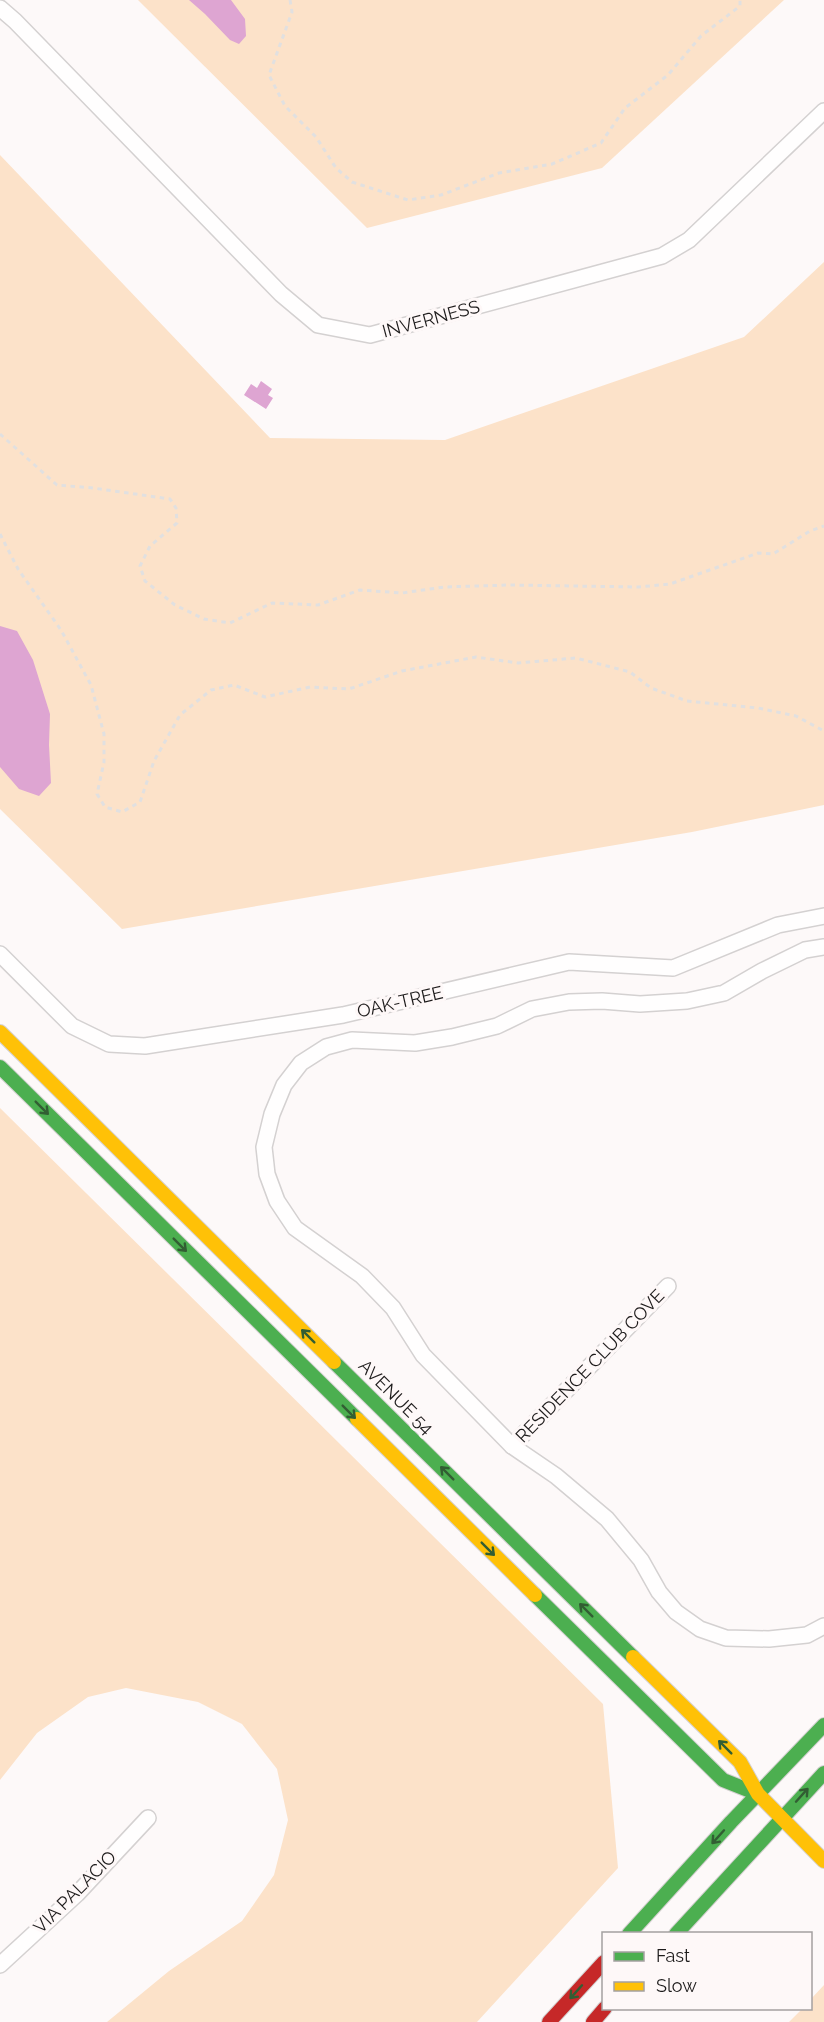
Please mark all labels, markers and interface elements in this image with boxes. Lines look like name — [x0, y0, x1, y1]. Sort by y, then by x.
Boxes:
street label: INVERNESS — [380, 295, 482, 342]
street label: OAK-TREE — [355, 981, 445, 1022]
one-way arrow — [34, 1101, 49, 1116]
one-way arrow — [173, 1238, 188, 1253]
street label: RESIDENCE CLUB COVE — [511, 1285, 668, 1447]
one-way arrow — [301, 1329, 316, 1343]
street label: AVENUE 54 — [355, 1355, 438, 1438]
one-way arrow — [342, 1404, 357, 1419]
one-way arrow — [440, 1465, 454, 1480]
one-way arrow — [480, 1541, 495, 1556]
one-way arrow — [578, 1602, 593, 1617]
one-way arrow — [717, 1739, 732, 1754]
one-way arrow — [795, 1788, 809, 1803]
one-way arrow — [711, 1829, 725, 1844]
street label: VIA PALACIO — [29, 1846, 120, 1937]
legend — [602, 1932, 812, 2010]
text: Fast — [656, 1945, 690, 1966]
text: Slow — [656, 1975, 697, 1996]
one-way arrow — [569, 1984, 583, 1999]

